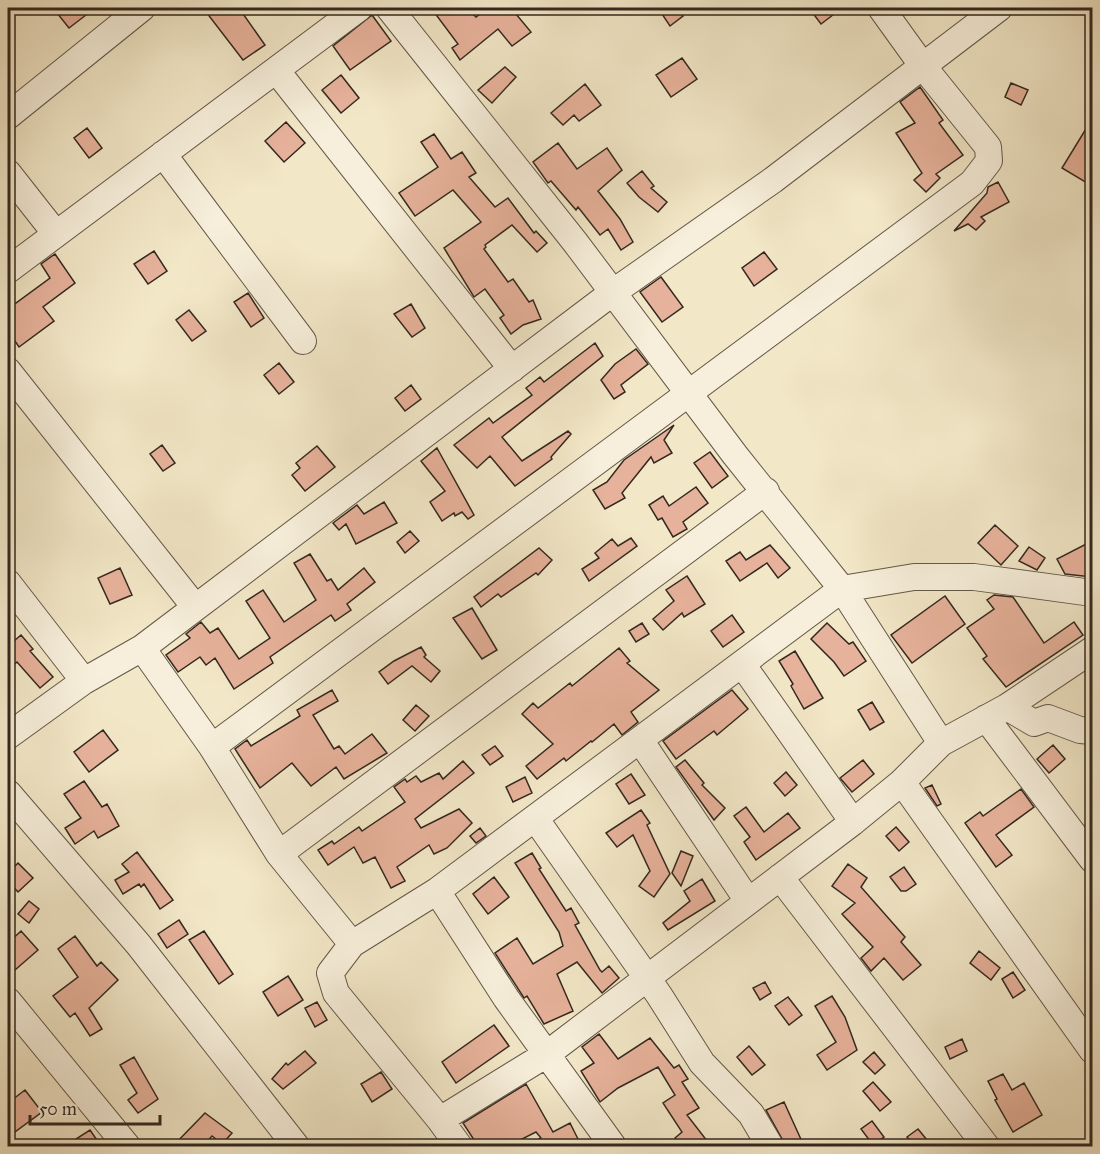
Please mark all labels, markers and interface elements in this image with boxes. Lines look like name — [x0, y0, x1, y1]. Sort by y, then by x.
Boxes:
scale bar — [30, 1088, 160, 1126]
text: 50 m — [39, 1098, 77, 1120]

